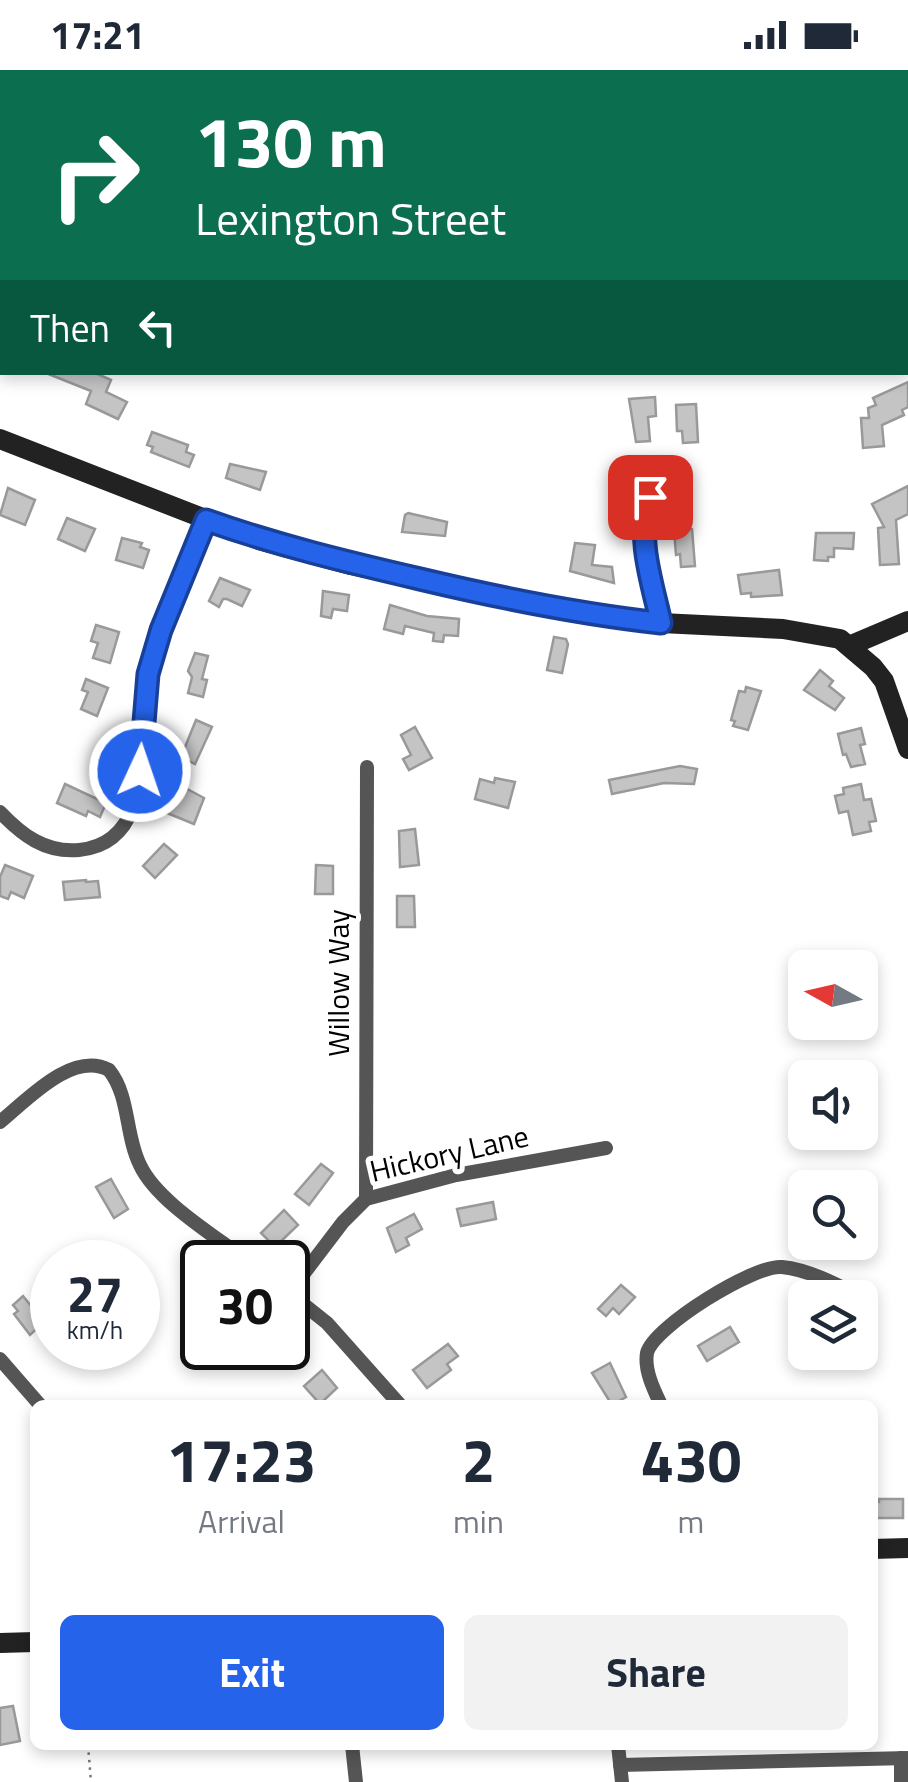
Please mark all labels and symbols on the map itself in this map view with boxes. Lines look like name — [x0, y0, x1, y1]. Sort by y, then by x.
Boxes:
pin — [608, 455, 693, 540]
position arrow — [88, 719, 192, 823]
street label: Willow Way — [315, 909, 361, 1057]
north arrow — [788, 950, 878, 1040]
street label: Hickory Lane — [365, 1112, 533, 1194]
speed limit sign: 30 — [180, 1240, 310, 1370]

